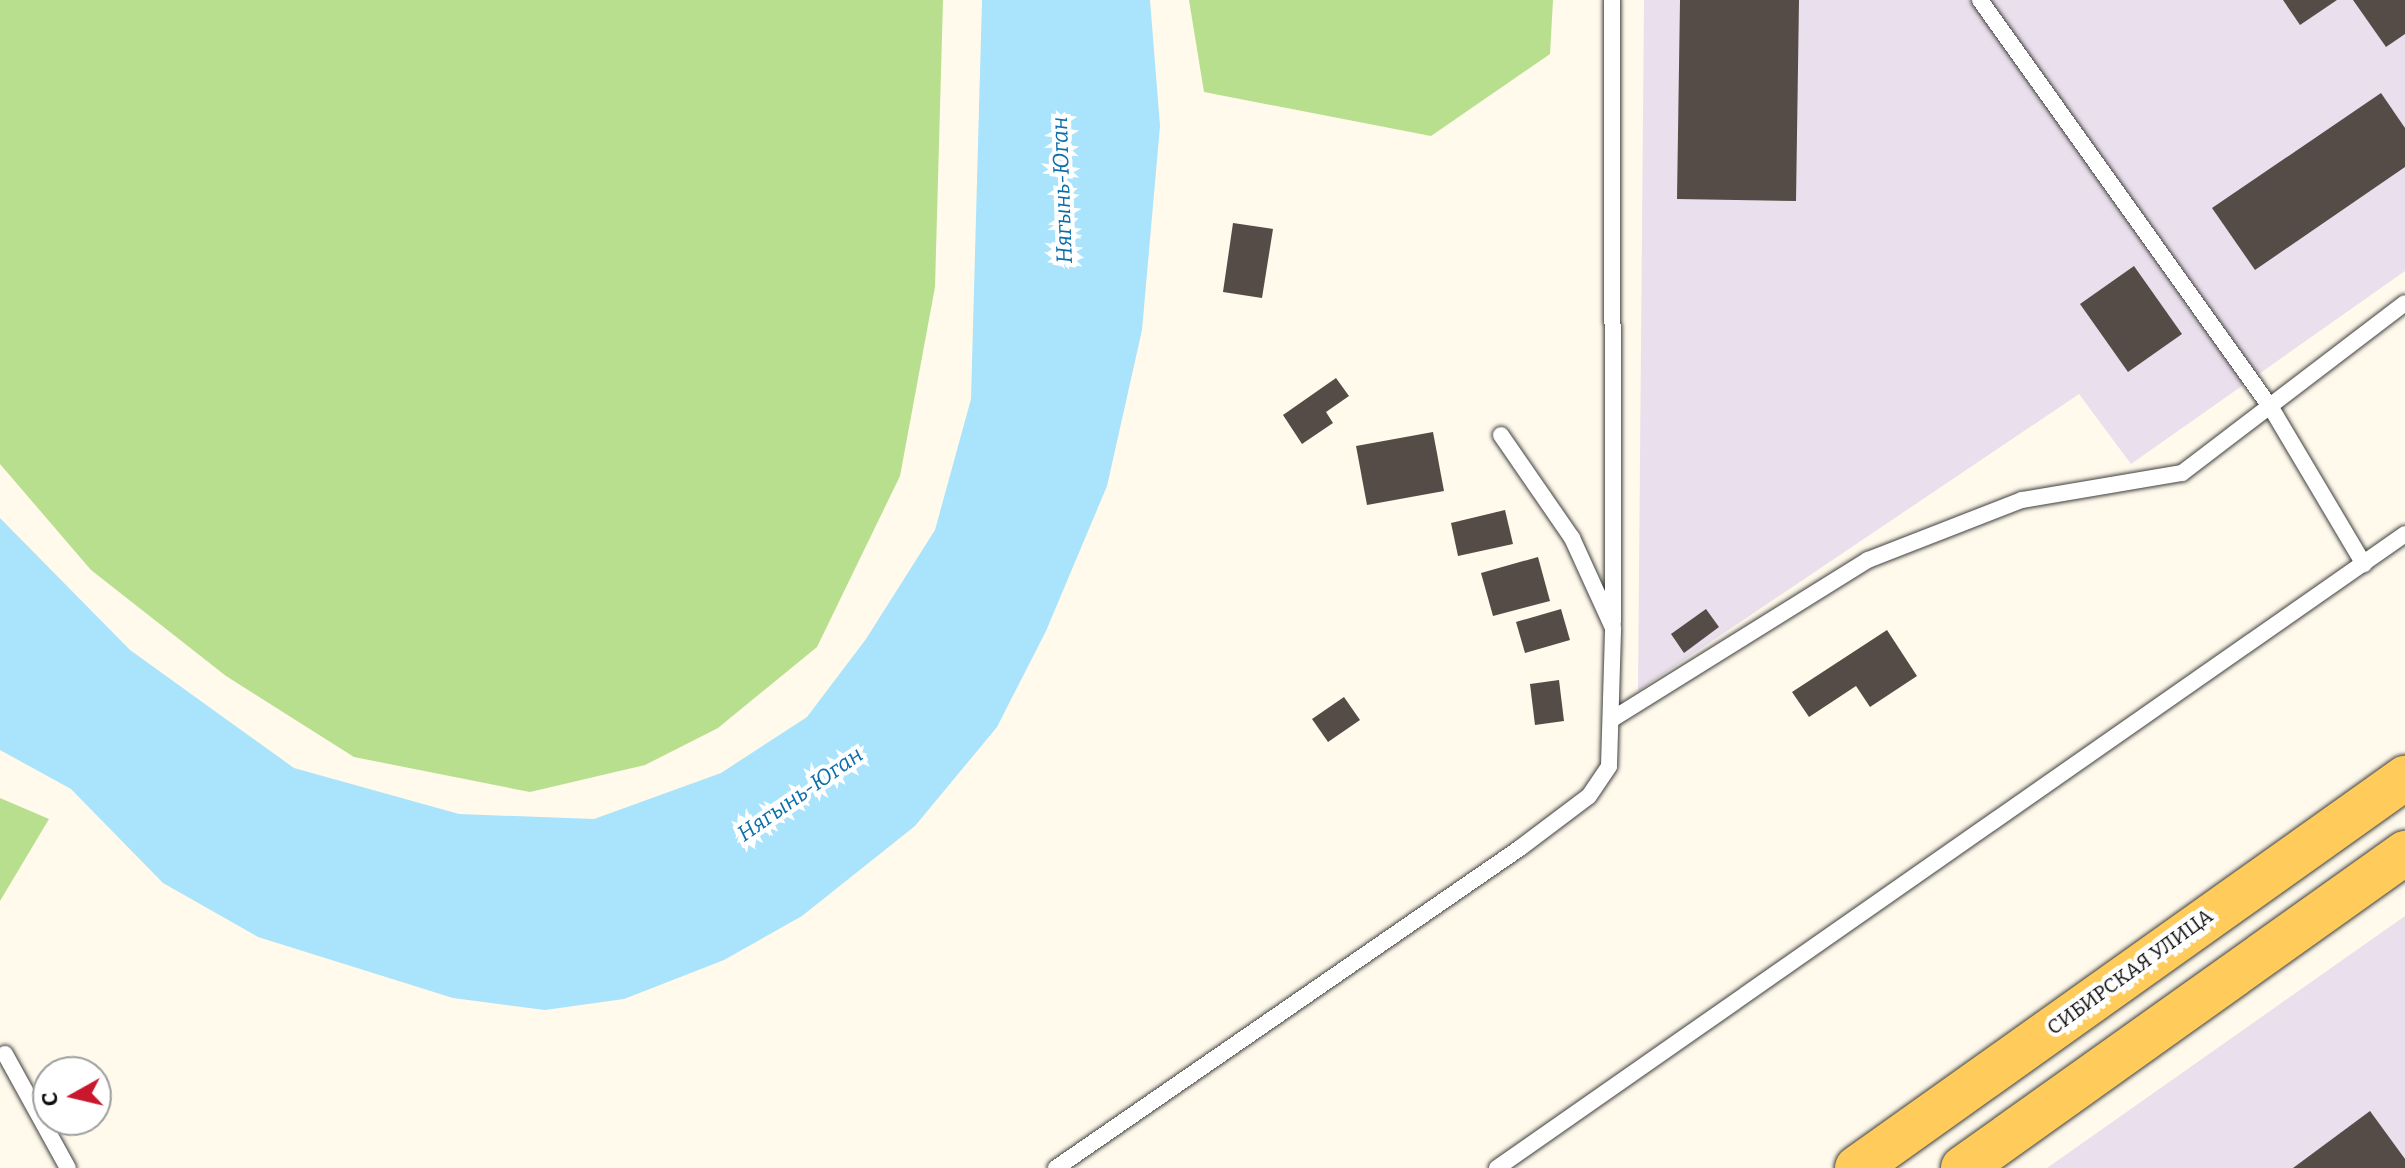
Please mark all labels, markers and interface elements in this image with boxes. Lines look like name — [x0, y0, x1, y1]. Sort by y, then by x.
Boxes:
water label: Нягынь-Юган — [1046, 116, 1078, 264]
water label: Нягынь-Юган — [732, 741, 868, 847]
street label: СИБИРСКАЯ УЛИЦА — [2043, 904, 2217, 1040]
north arrow — [32, 1056, 112, 1136]
text: С — [35, 1090, 64, 1108]

